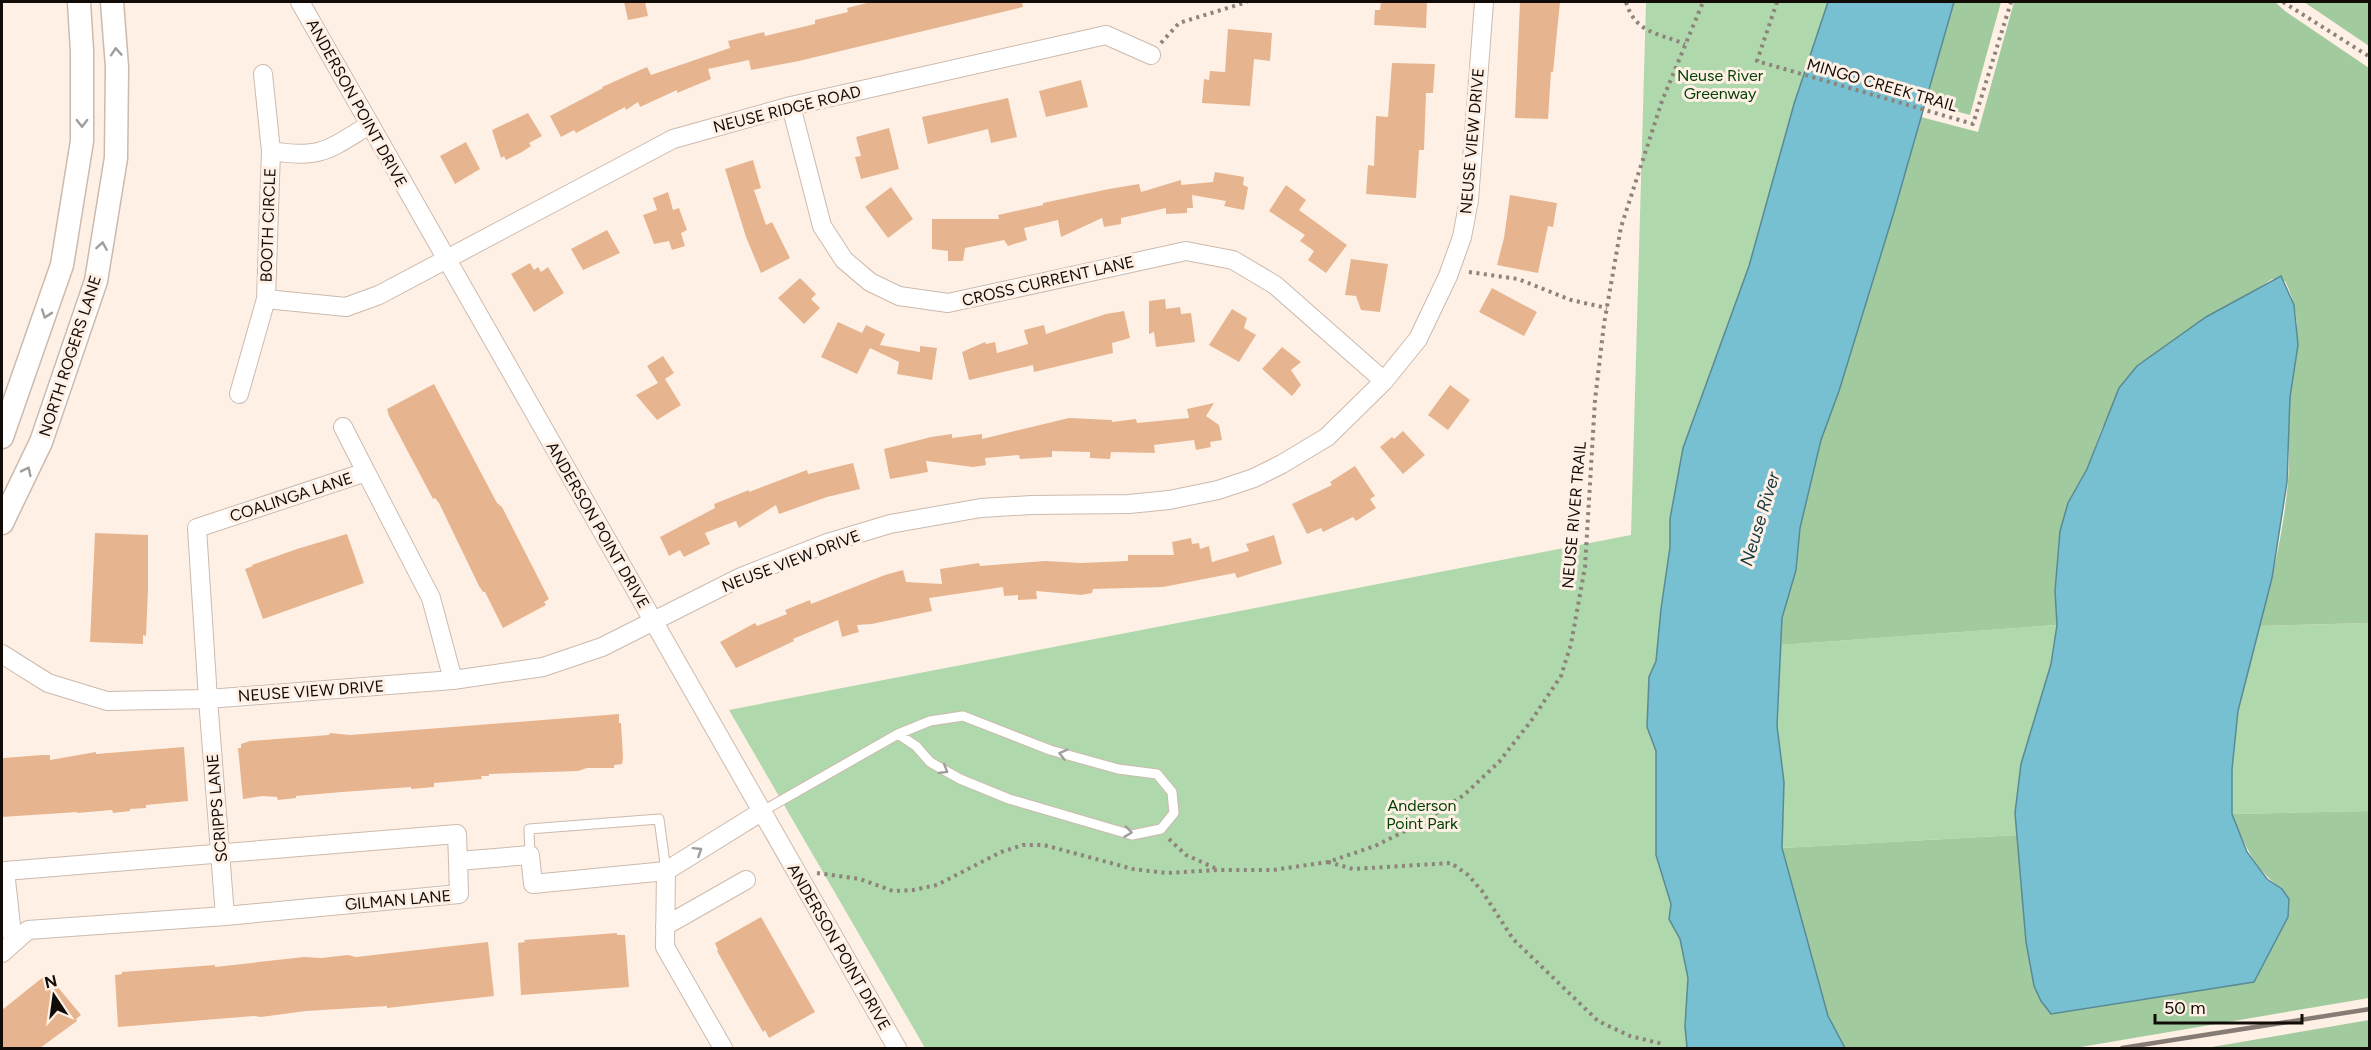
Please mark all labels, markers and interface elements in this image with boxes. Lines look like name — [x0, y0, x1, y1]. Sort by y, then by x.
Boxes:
street label: ANDERSON POINT DRIVE — [303, 16, 411, 190]
one-way arrow — [109, 48, 122, 57]
street label: MINGO CREEK TRAIL — [1805, 54, 1960, 116]
park label: Neuse River Greenway — [1677, 66, 1764, 103]
street label: NEUSE VIEW DRIVE — [1456, 67, 1488, 215]
street label: NEUSE RIDGE ROAD — [711, 81, 863, 137]
one-way arrow — [76, 118, 88, 127]
street label: BOOTH CIRCLE — [257, 167, 279, 283]
one-way arrow — [95, 242, 107, 251]
street label: CROSS CURRENT LANE — [960, 252, 1136, 310]
street label: NORTH ROGERS LANE — [35, 273, 105, 439]
one-way arrow — [40, 308, 53, 319]
street label: ANDERSON POINT DRIVE — [542, 438, 654, 612]
street label: NEUSE RIVER TRAIL — [1558, 440, 1590, 589]
one-way arrow — [20, 466, 32, 477]
street label: COALINGA LANE — [227, 468, 355, 526]
water label: Neuse River — [1735, 468, 1785, 569]
street label: NEUSE VIEW DRIVE — [719, 526, 863, 596]
street label: NEUSE VIEW DRIVE — [237, 676, 385, 706]
one-way arrow — [1058, 748, 1068, 761]
street label: SCRIPPS LANE — [203, 753, 231, 863]
one-way arrow — [938, 762, 948, 774]
park label: Anderson Point Park — [1386, 796, 1458, 833]
one-way arrow — [1123, 826, 1132, 838]
one-way arrow — [691, 847, 702, 858]
street label: ANDERSON POINT DRIVE — [783, 860, 895, 1034]
street label: GILMAN LANE — [344, 886, 452, 914]
north arrow — [24, 966, 84, 1026]
text: N — [43, 971, 59, 993]
scale bar — [2155, 987, 2302, 1025]
text: 50 m — [2164, 997, 2206, 1019]

